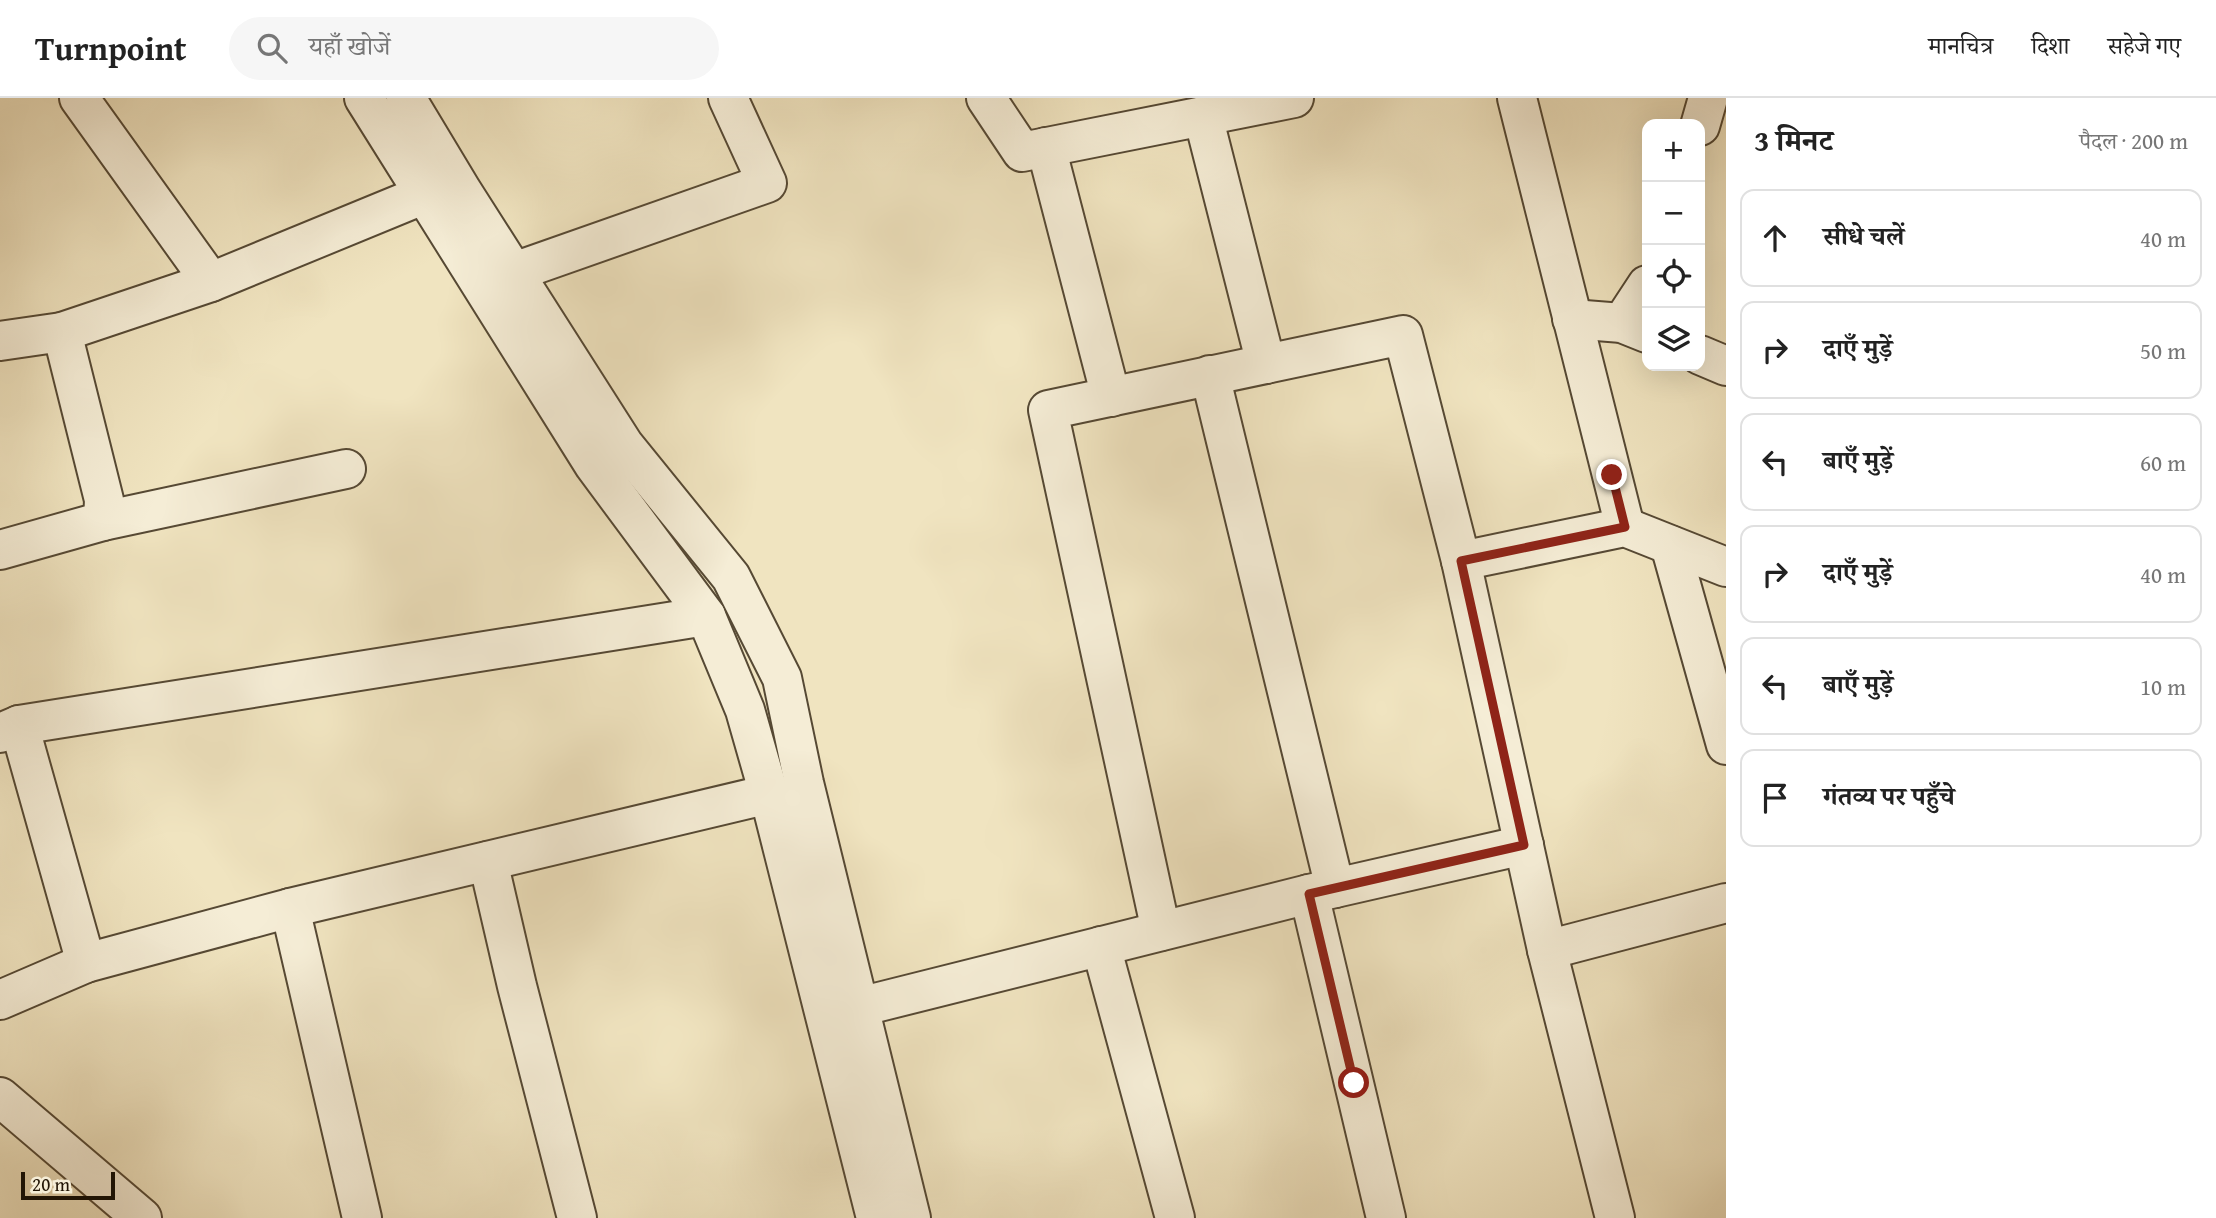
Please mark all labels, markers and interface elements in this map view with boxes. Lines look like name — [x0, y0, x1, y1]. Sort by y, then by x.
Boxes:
search box — [229, 17, 719, 80]
text: Turnpoint — [35, 24, 187, 72]
text: यहाँ खोजें — [309, 26, 390, 65]
text: मानचित्र — [1928, 28, 1993, 63]
text: दिशा — [2031, 28, 2069, 63]
text: सहेजे गए — [2107, 28, 2181, 63]
icon: search — [253, 29, 291, 67]
text: 3 मिनट — [1754, 118, 1833, 162]
map controls — [1642, 119, 1705, 371]
button: + — [1642, 119, 1705, 182]
text: पैदल · 200 m — [2079, 124, 2188, 157]
button: − — [1642, 182, 1705, 245]
text: सीधे चलें — [1823, 216, 1904, 255]
icon: ahead — [1756, 219, 1794, 257]
text: 40 m — [2140, 222, 2186, 255]
button: locate — [1642, 245, 1705, 308]
button: layers — [1642, 308, 1705, 371]
text: दाएँ मुड़ें — [1823, 328, 1892, 367]
icon: right — [1756, 331, 1794, 369]
text: 50 m — [2140, 334, 2186, 367]
text: बाएँ मुड़ें — [1823, 440, 1893, 479]
icon: left — [1756, 443, 1794, 481]
text: 60 m — [2140, 446, 2186, 479]
route end — [1596, 459, 1627, 490]
text: दाएँ मुड़ें — [1823, 552, 1892, 591]
icon: right — [1756, 555, 1794, 593]
text: 40 m — [2140, 558, 2186, 591]
text: बाएँ मुड़ें — [1823, 664, 1893, 703]
icon: left — [1756, 667, 1794, 705]
text: 10 m — [2140, 670, 2186, 703]
text: गंतव्य पर पहुँचे — [1823, 776, 1955, 815]
icon: arrive — [1756, 779, 1794, 817]
route start — [1338, 1067, 1369, 1098]
scale bar — [21, 1169, 116, 1201]
text: 20 m — [32, 1170, 70, 1198]

